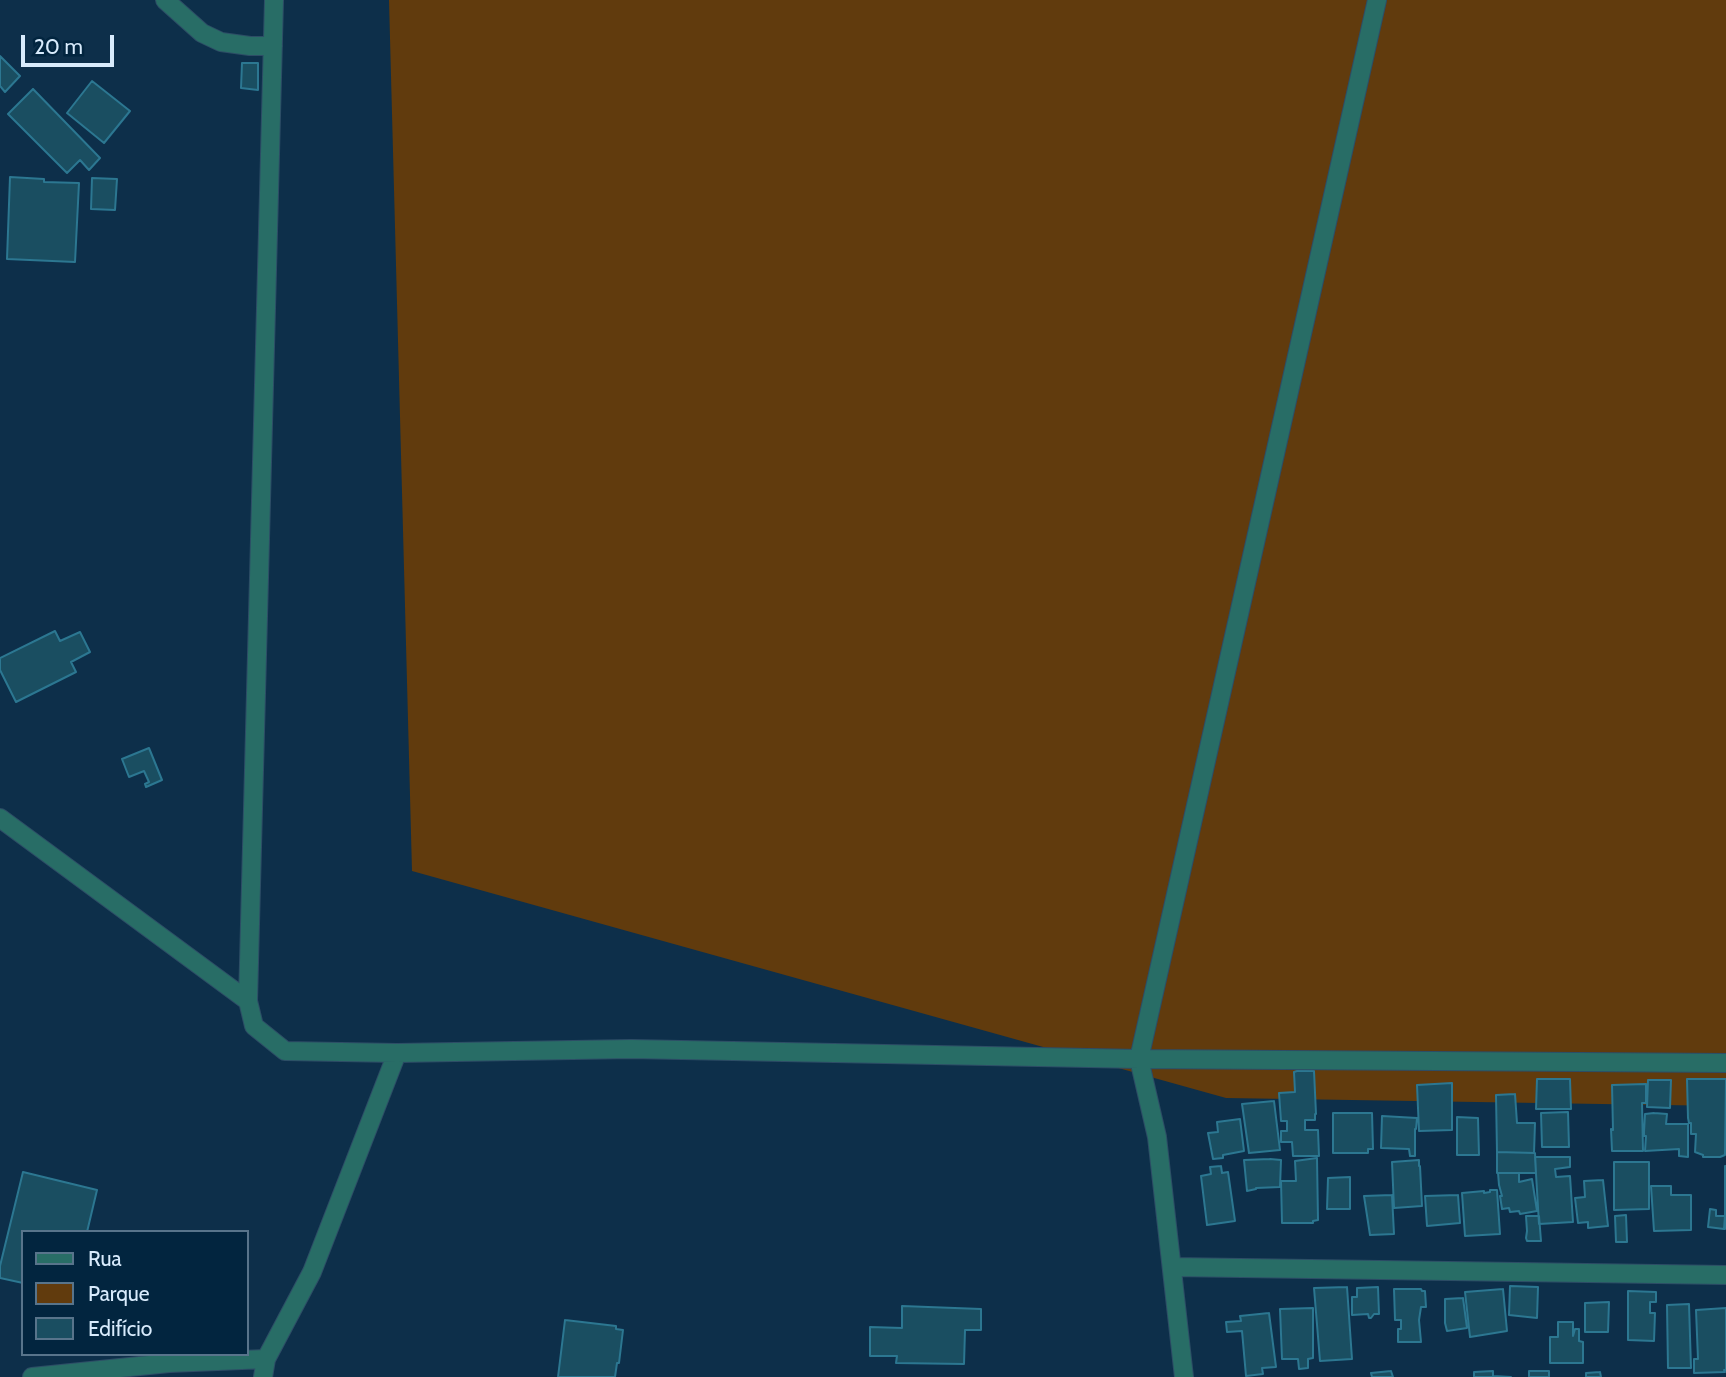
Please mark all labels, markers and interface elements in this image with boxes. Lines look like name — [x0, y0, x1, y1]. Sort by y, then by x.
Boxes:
scale bar — [24, 21, 117, 65]
text: 20 m — [34, 34, 83, 59]
legend — [21, 1230, 248, 1356]
text: Rua — [88, 1246, 122, 1271]
text: Parque — [88, 1281, 150, 1306]
text: Edifício — [88, 1316, 152, 1341]

